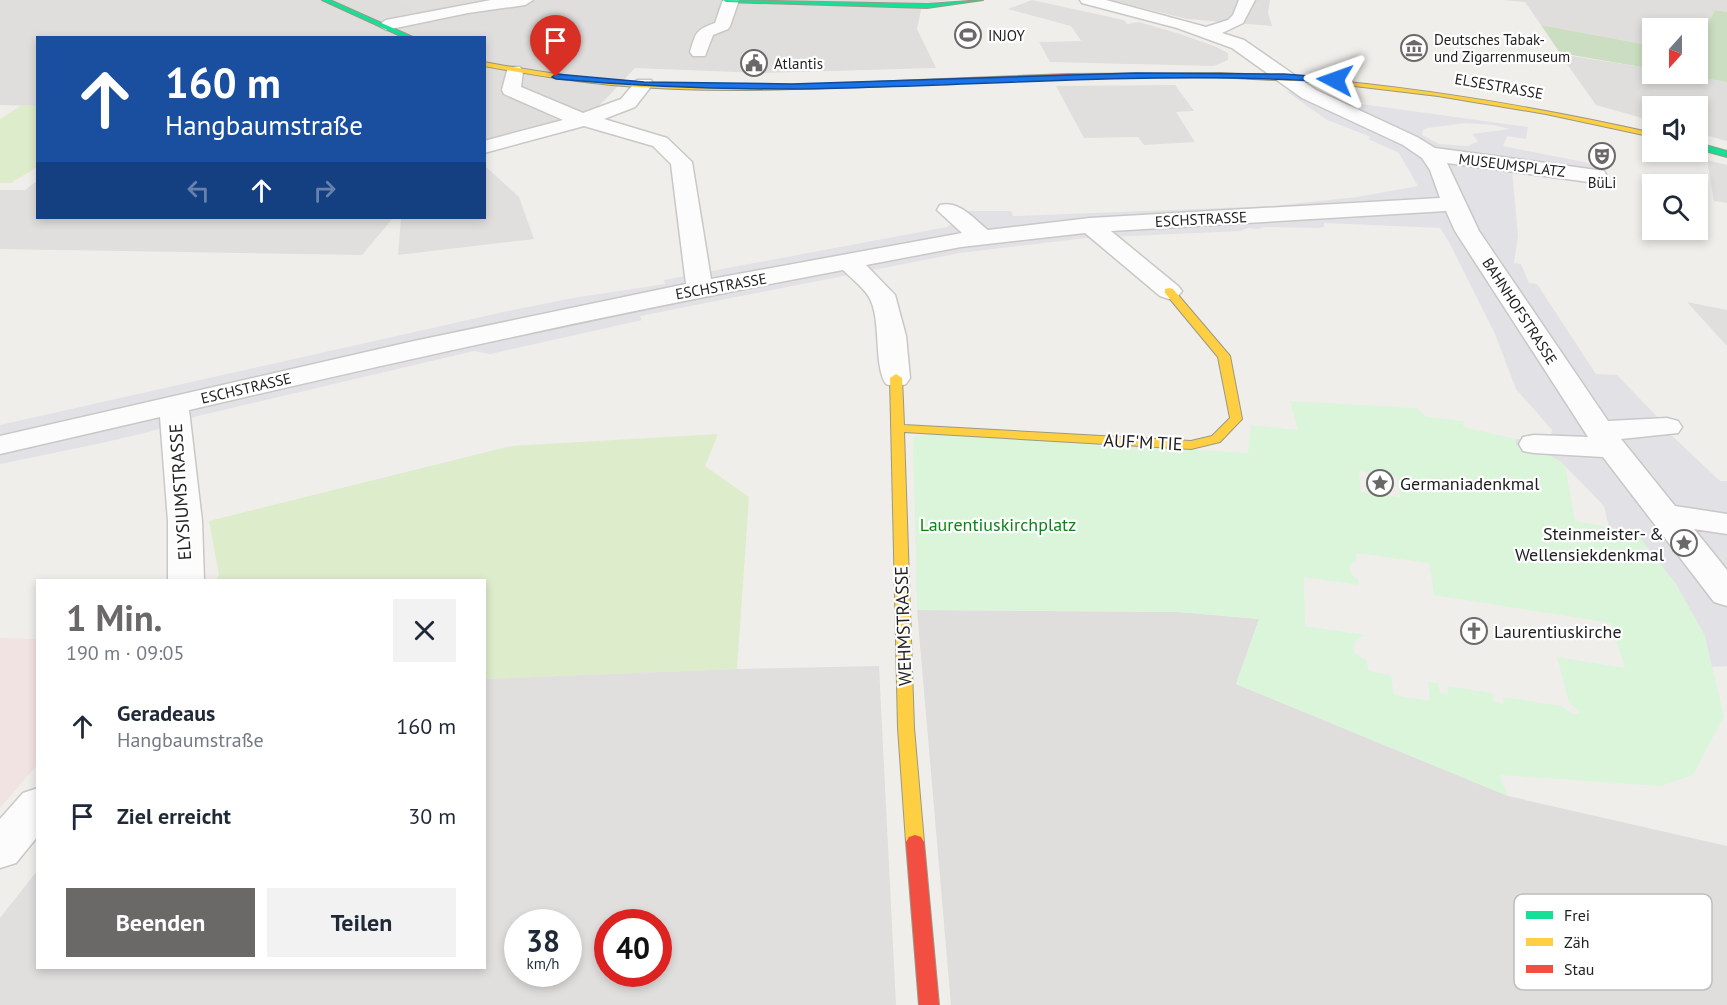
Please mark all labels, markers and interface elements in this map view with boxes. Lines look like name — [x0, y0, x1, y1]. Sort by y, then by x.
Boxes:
pin — [530, 15, 581, 77]
north arrow — [1642, 18, 1708, 84]
map controls — [1642, 18, 1708, 240]
sports icon: INJOY — [953, 20, 983, 50]
icon: arrive — [539, 24, 572, 57]
place label: INJOY — [988, 26, 1025, 45]
place label: Deutsches Tabak- und Zigarrenmuseum — [1434, 30, 1570, 66]
museum icon: Deutsches Tabak- und Zigarrenmuseum — [1399, 33, 1429, 63]
public building icon: Atlantis — [739, 48, 769, 78]
position arrow — [1303, 48, 1367, 112]
place label: Atlantis — [774, 54, 823, 73]
text: 160 m — [165, 55, 281, 110]
icon: ahead — [66, 60, 144, 138]
street label: ELSESTRASSE — [1453, 69, 1545, 103]
button: sound — [1642, 96, 1708, 162]
text: Hangbaumstraße — [165, 108, 363, 142]
theatre icon: BüLi — [1587, 141, 1617, 171]
street label: MUSEUMSPLATZ — [1458, 149, 1566, 181]
place label: BüLi — [1588, 173, 1616, 192]
icon: left — [182, 174, 215, 207]
icon: ahead — [245, 174, 278, 207]
icon: right — [308, 174, 341, 207]
button: search — [1642, 174, 1708, 240]
street label: ESCHSTRASSE — [1154, 207, 1248, 231]
street label: BAHNHOFSTRASSE — [1478, 254, 1562, 368]
street label: ESCHSTRASSE — [674, 269, 768, 303]
street label: ESCHSTRASSE — [199, 368, 293, 408]
street label: ELYSIUMSTRASSE — [164, 423, 196, 561]
street label: AUF'M TIE — [1103, 428, 1183, 456]
place icon: Germaniadenkmal — [1365, 468, 1395, 498]
place label: Germaniadenkmal — [1400, 472, 1540, 495]
park label: Laurentiuskirchplatz — [920, 513, 1076, 536]
place label: Steinmeister- & Wellensiekdenkmal — [1515, 522, 1665, 566]
place icon: Steinmeister- & Wellensiekdenkmal — [1669, 528, 1699, 558]
street label: WEHMSTRASSE — [889, 566, 917, 686]
text: 1 Min. — [66, 594, 162, 641]
button: close — [393, 599, 456, 662]
church icon: Laurentiuskirche — [1459, 616, 1489, 646]
place label: Laurentiuskirche — [1494, 620, 1622, 643]
text: 190 m · 09:05 — [66, 640, 184, 666]
text: Geradeaus — [117, 699, 215, 727]
icon: ahead — [66, 710, 99, 743]
text: 160 m — [396, 712, 456, 740]
text: Hangbaumstraße — [117, 727, 264, 753]
icon: arrive — [66, 800, 99, 833]
text: Ziel erreicht — [117, 802, 231, 830]
text: 30 m — [408, 802, 456, 830]
button: Beenden — [66, 888, 255, 957]
button: Teilen — [267, 888, 456, 957]
legend — [1514, 894, 1712, 990]
text: Frei — [1564, 905, 1590, 925]
speed limit sign: 40 — [594, 909, 672, 987]
text: 38 — [526, 921, 560, 960]
text: Zäh — [1564, 932, 1589, 952]
text: km/h — [527, 954, 559, 973]
text: Stau — [1564, 959, 1594, 979]

